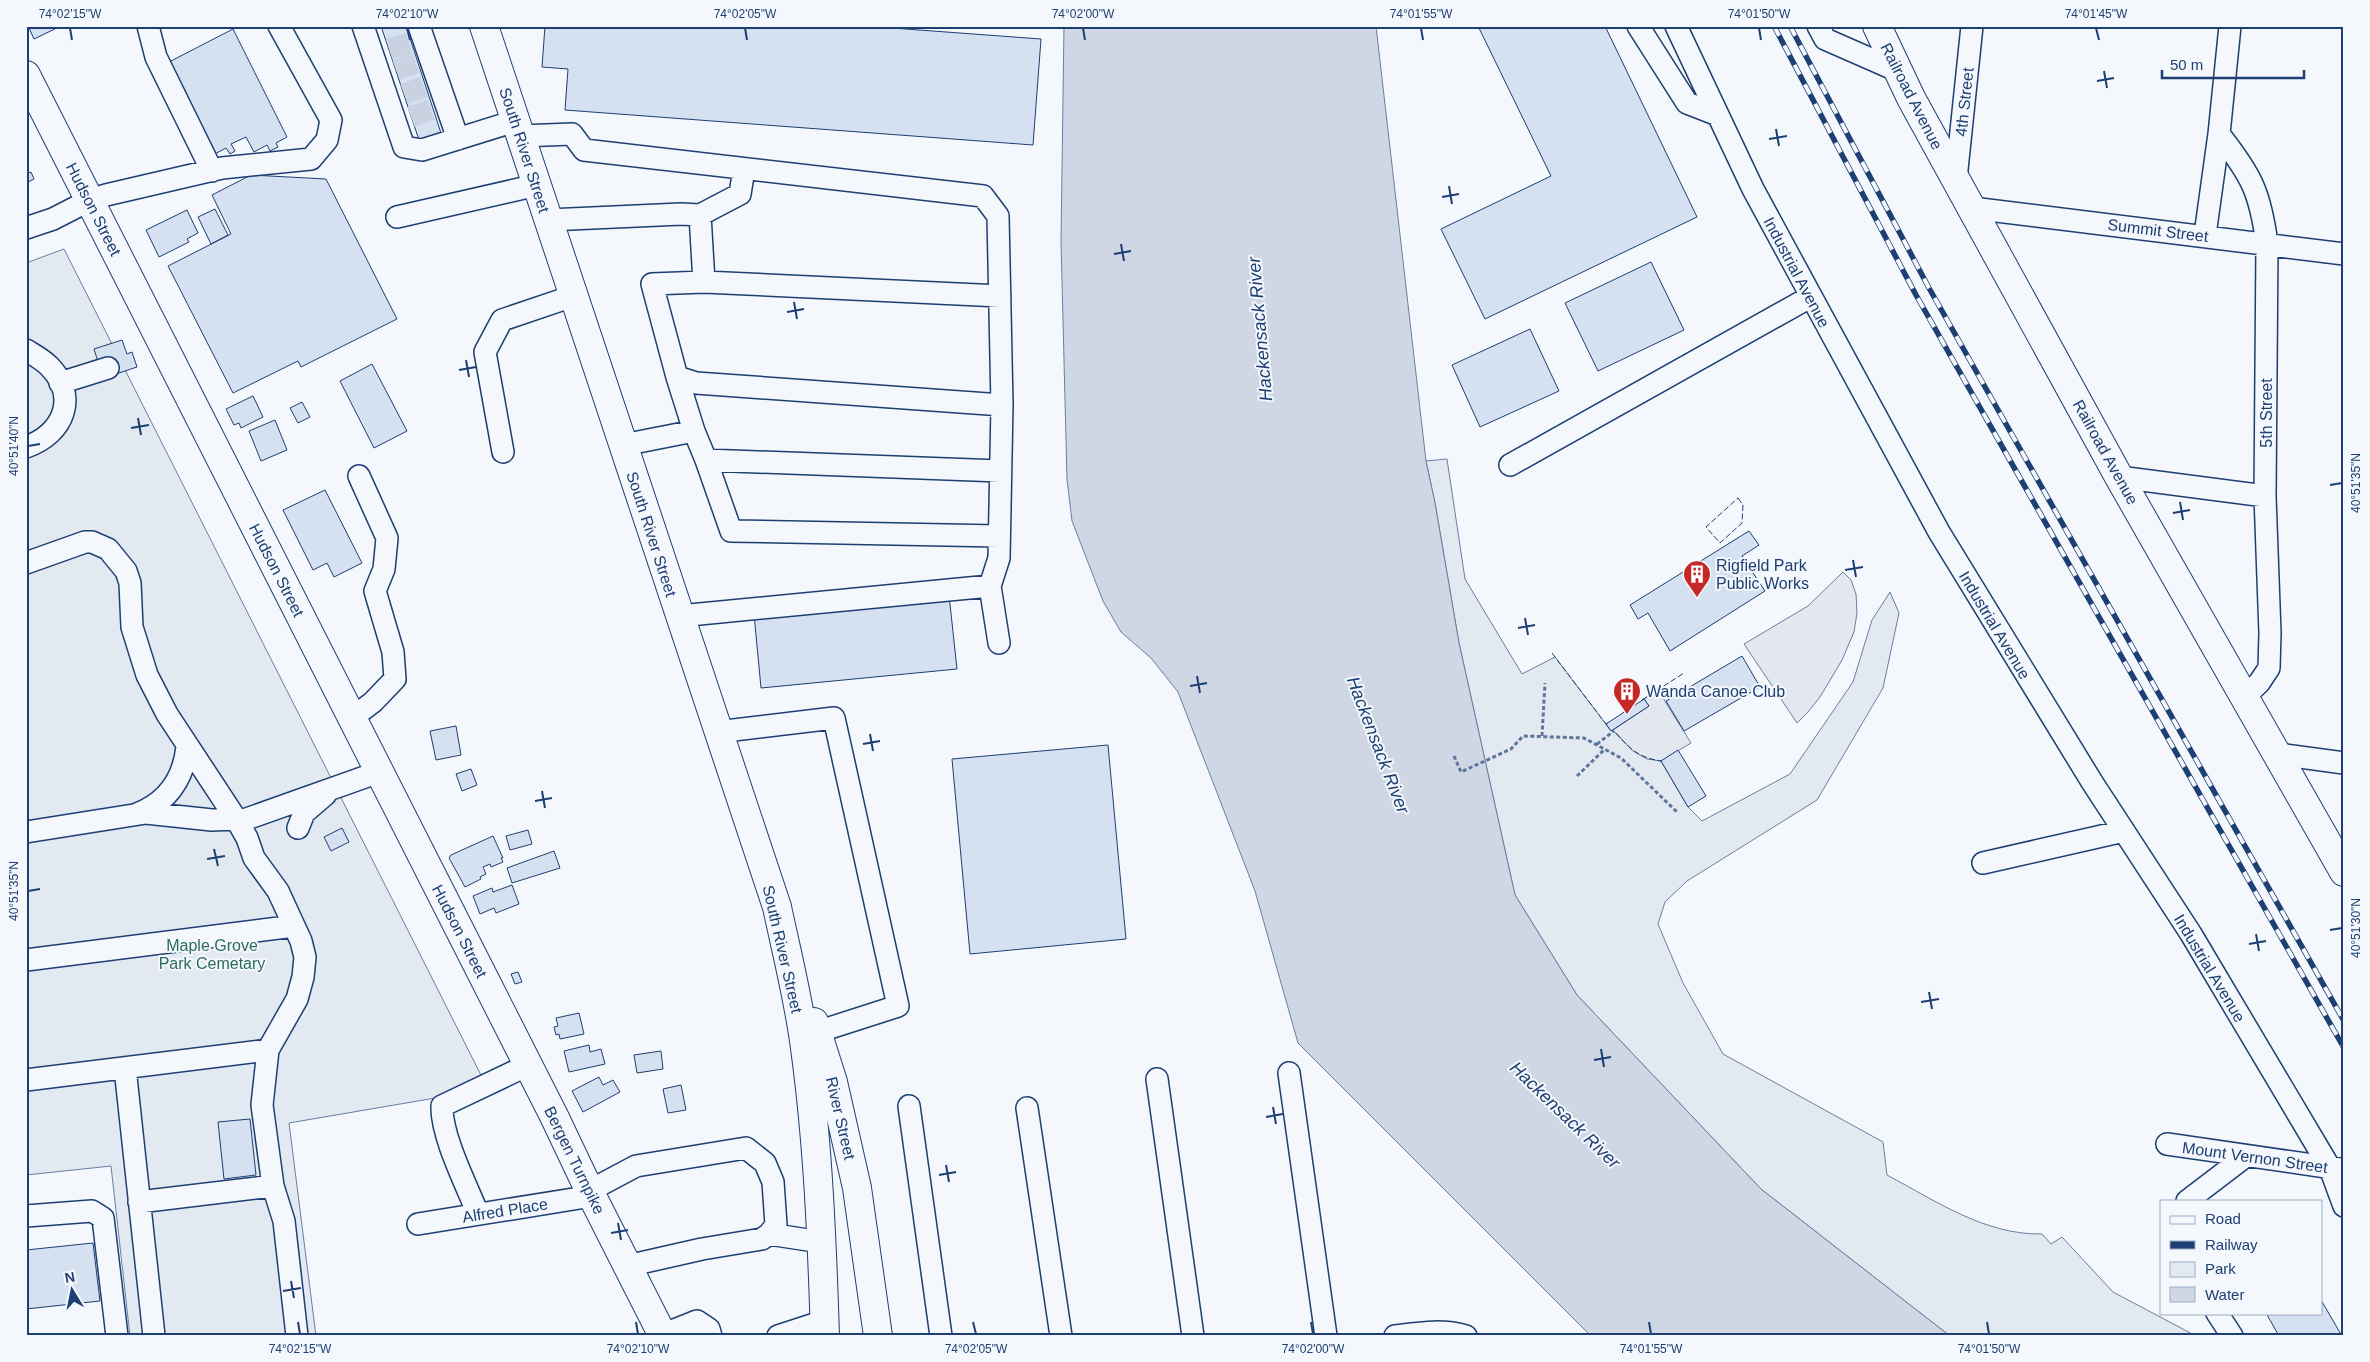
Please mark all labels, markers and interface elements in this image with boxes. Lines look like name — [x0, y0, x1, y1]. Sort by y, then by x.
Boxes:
text: 74°02'15"W — [39, 7, 102, 21]
text: 74°02'10"W — [376, 7, 439, 21]
text: 74°02'05"W — [714, 7, 777, 21]
text: 74°02'00"W — [1052, 7, 1115, 21]
text: 74°01'55"W — [1390, 7, 1453, 21]
text: 74°01'50"W — [1728, 7, 1791, 21]
text: 74°01'45"W — [2065, 7, 2128, 21]
street label: Railroad Avenue — [1877, 40, 1946, 152]
scale bar — [2162, 48, 2305, 80]
text: 50 m — [2170, 56, 2203, 73]
street label: 4th Street — [1952, 66, 1977, 137]
street label: South River Street — [496, 85, 553, 215]
street label: Hudson Street — [63, 160, 125, 259]
street label: Industrial Avenue — [1760, 214, 1833, 330]
street label: Summit Street — [2107, 216, 2210, 245]
water label: Hackensack River — [1244, 255, 1276, 402]
street label: 5th Street — [2258, 378, 2275, 448]
street label: Railroad Avenue — [2070, 397, 2141, 508]
text: 40°51'40"N — [7, 416, 21, 476]
text: 40°51'35"N — [2349, 453, 2363, 513]
street label: South River Street — [623, 469, 680, 599]
street label: Hudson Street — [246, 521, 308, 620]
place label: Rigfield Park Public Works — [1716, 557, 1809, 592]
building icon: Rigfield Park Public Works — [1682, 559, 1712, 598]
street label: Industrial Avenue — [1956, 568, 2033, 682]
water label: Hackensack River — [1343, 674, 1414, 817]
building icon: Wanda Canoe Club — [1612, 676, 1642, 715]
place label: Wanda Canoe Club — [1646, 683, 1785, 700]
text: 40°51'35"N — [7, 861, 21, 921]
street label: Hudson Street — [429, 882, 491, 981]
street label: South River Street — [760, 884, 806, 1015]
text: 40°51'30"N — [2349, 898, 2363, 958]
street label: Industrial Avenue — [2171, 911, 2248, 1025]
park label: Maple Grove Park Cemetary — [159, 937, 265, 972]
water label: Hackensack River — [1506, 1057, 1625, 1173]
street label: River Street — [823, 1075, 858, 1162]
street label: Bergen Turnpike — [541, 1104, 608, 1217]
street label: Mount Vernon Street — [2181, 1139, 2329, 1176]
street label: Alfred Place — [461, 1195, 549, 1226]
legend — [2160, 1200, 2322, 1314]
text: Road — [2205, 1210, 2241, 1227]
text: Railway — [2205, 1236, 2258, 1253]
text: Park — [2205, 1260, 2236, 1277]
north arrow — [48, 1264, 98, 1314]
text: N — [63, 1268, 76, 1286]
text: Water — [2205, 1286, 2244, 1303]
text: 74°02'15"W — [269, 1342, 332, 1356]
text: 74°02'10"W — [607, 1342, 670, 1356]
text: 74°02'05"W — [945, 1342, 1008, 1356]
text: 74°02'00"W — [1282, 1342, 1345, 1356]
text: 74°01'55"W — [1620, 1342, 1683, 1356]
text: 74°01'50"W — [1958, 1342, 2021, 1356]

